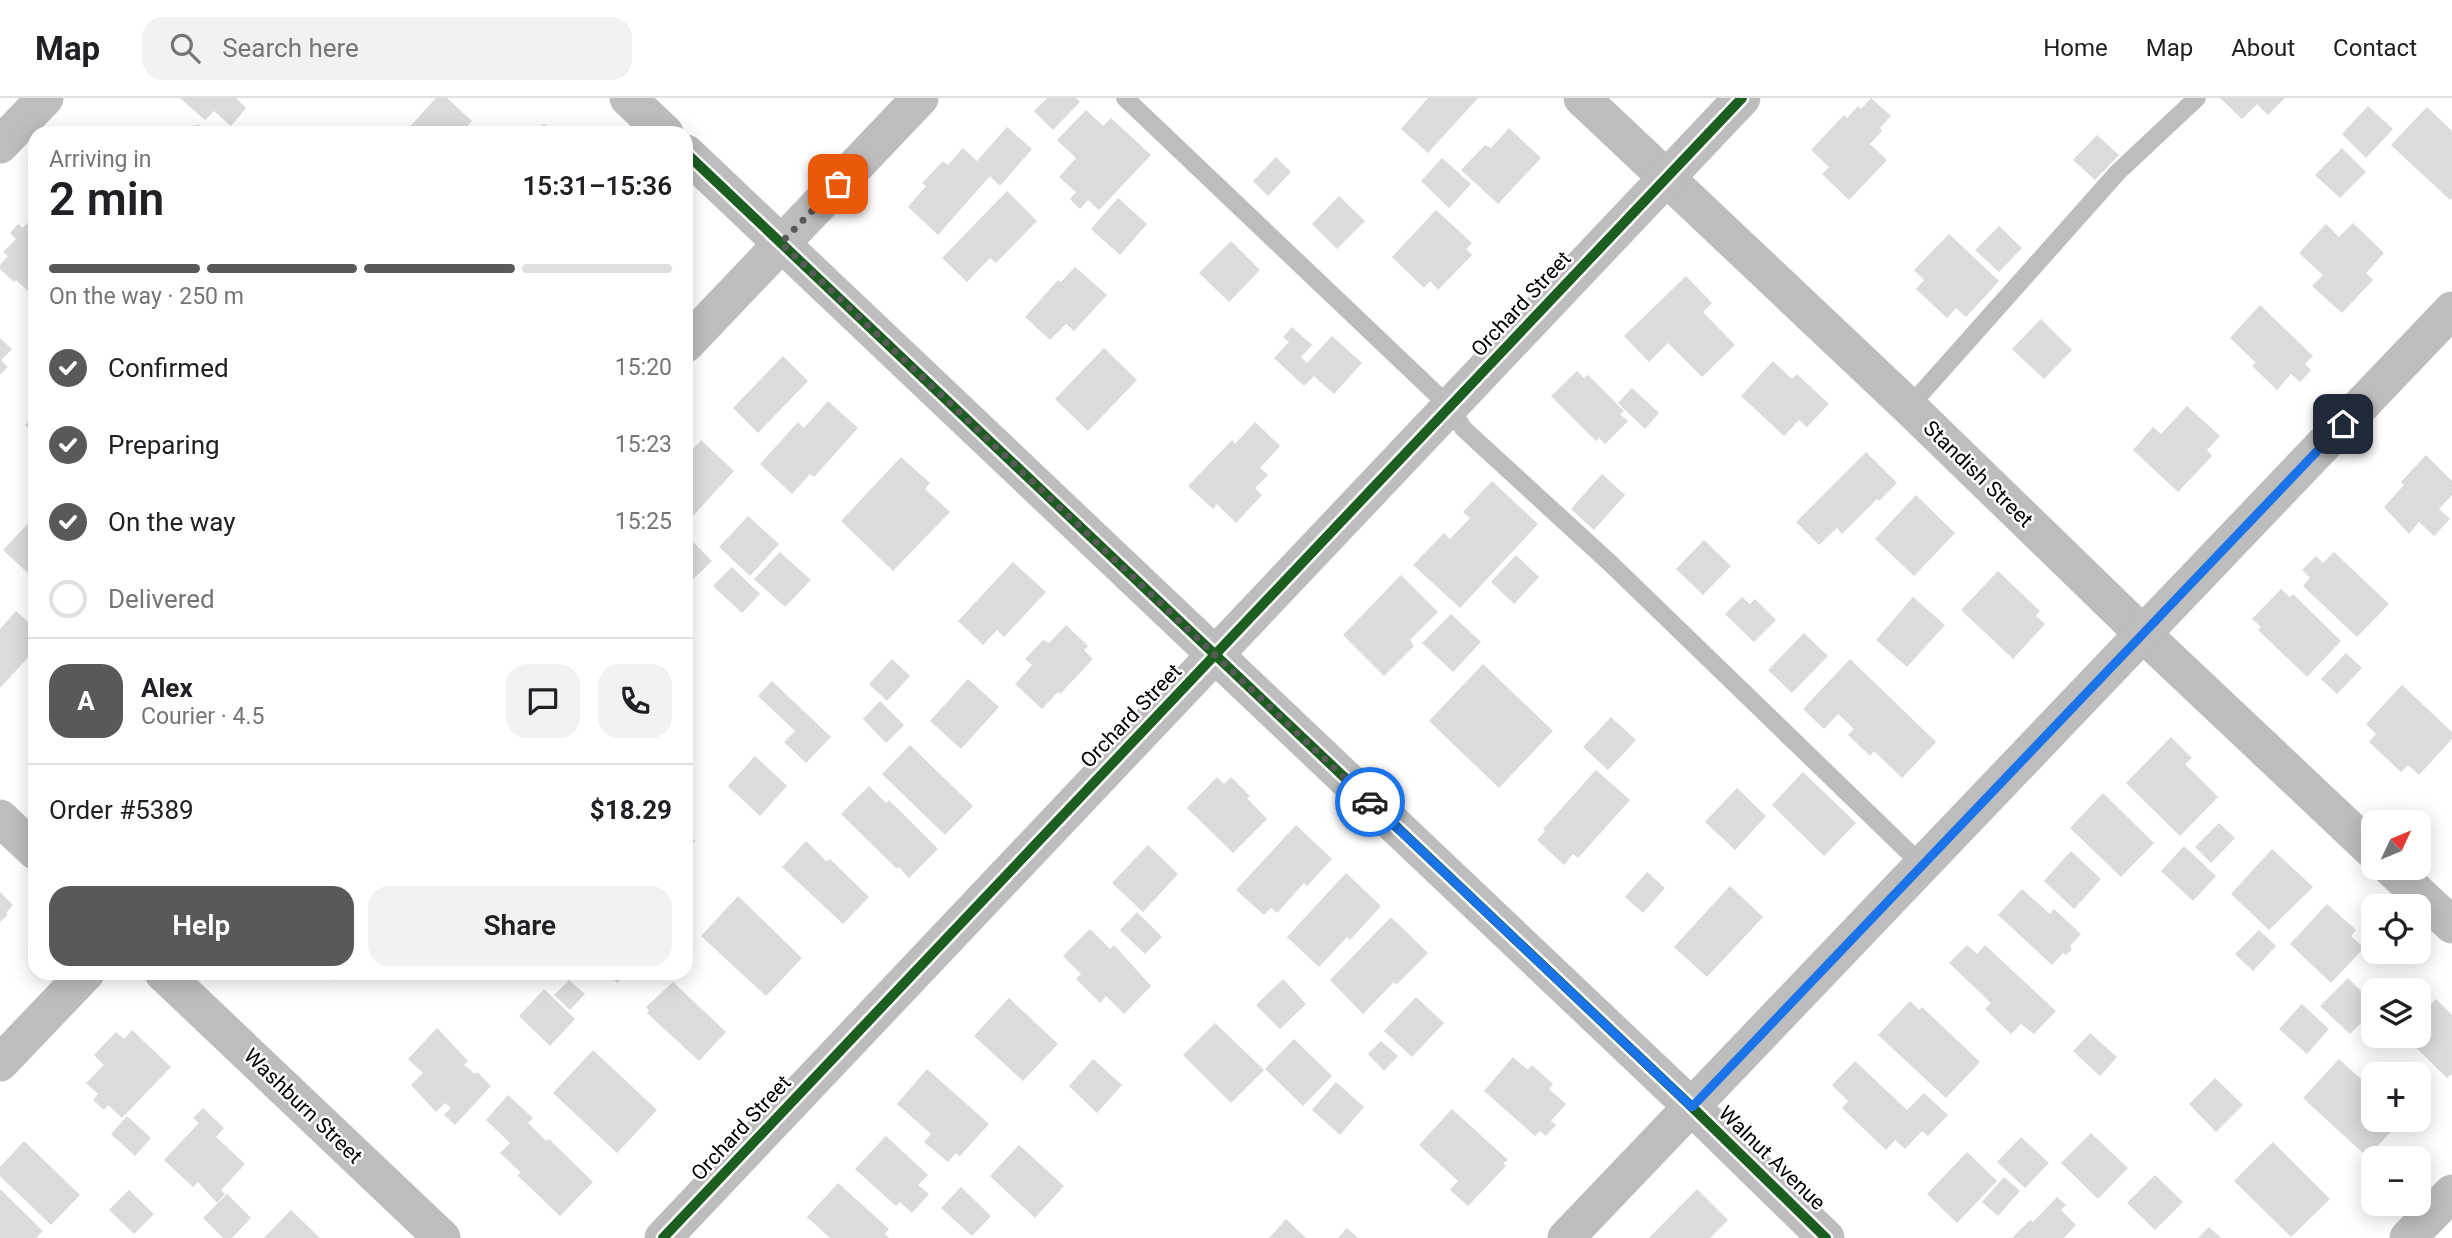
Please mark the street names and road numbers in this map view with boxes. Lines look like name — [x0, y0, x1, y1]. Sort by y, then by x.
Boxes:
street label: Orchard Street — [1466, 246, 1576, 361]
street label: Standish Street — [1918, 416, 2038, 532]
street label: Orchard Street — [1076, 659, 1187, 773]
street label: Washburn Street — [239, 1044, 367, 1168]
street label: Orchard Street — [686, 1070, 796, 1185]
street label: Walnut Avenue — [1714, 1101, 1830, 1215]

